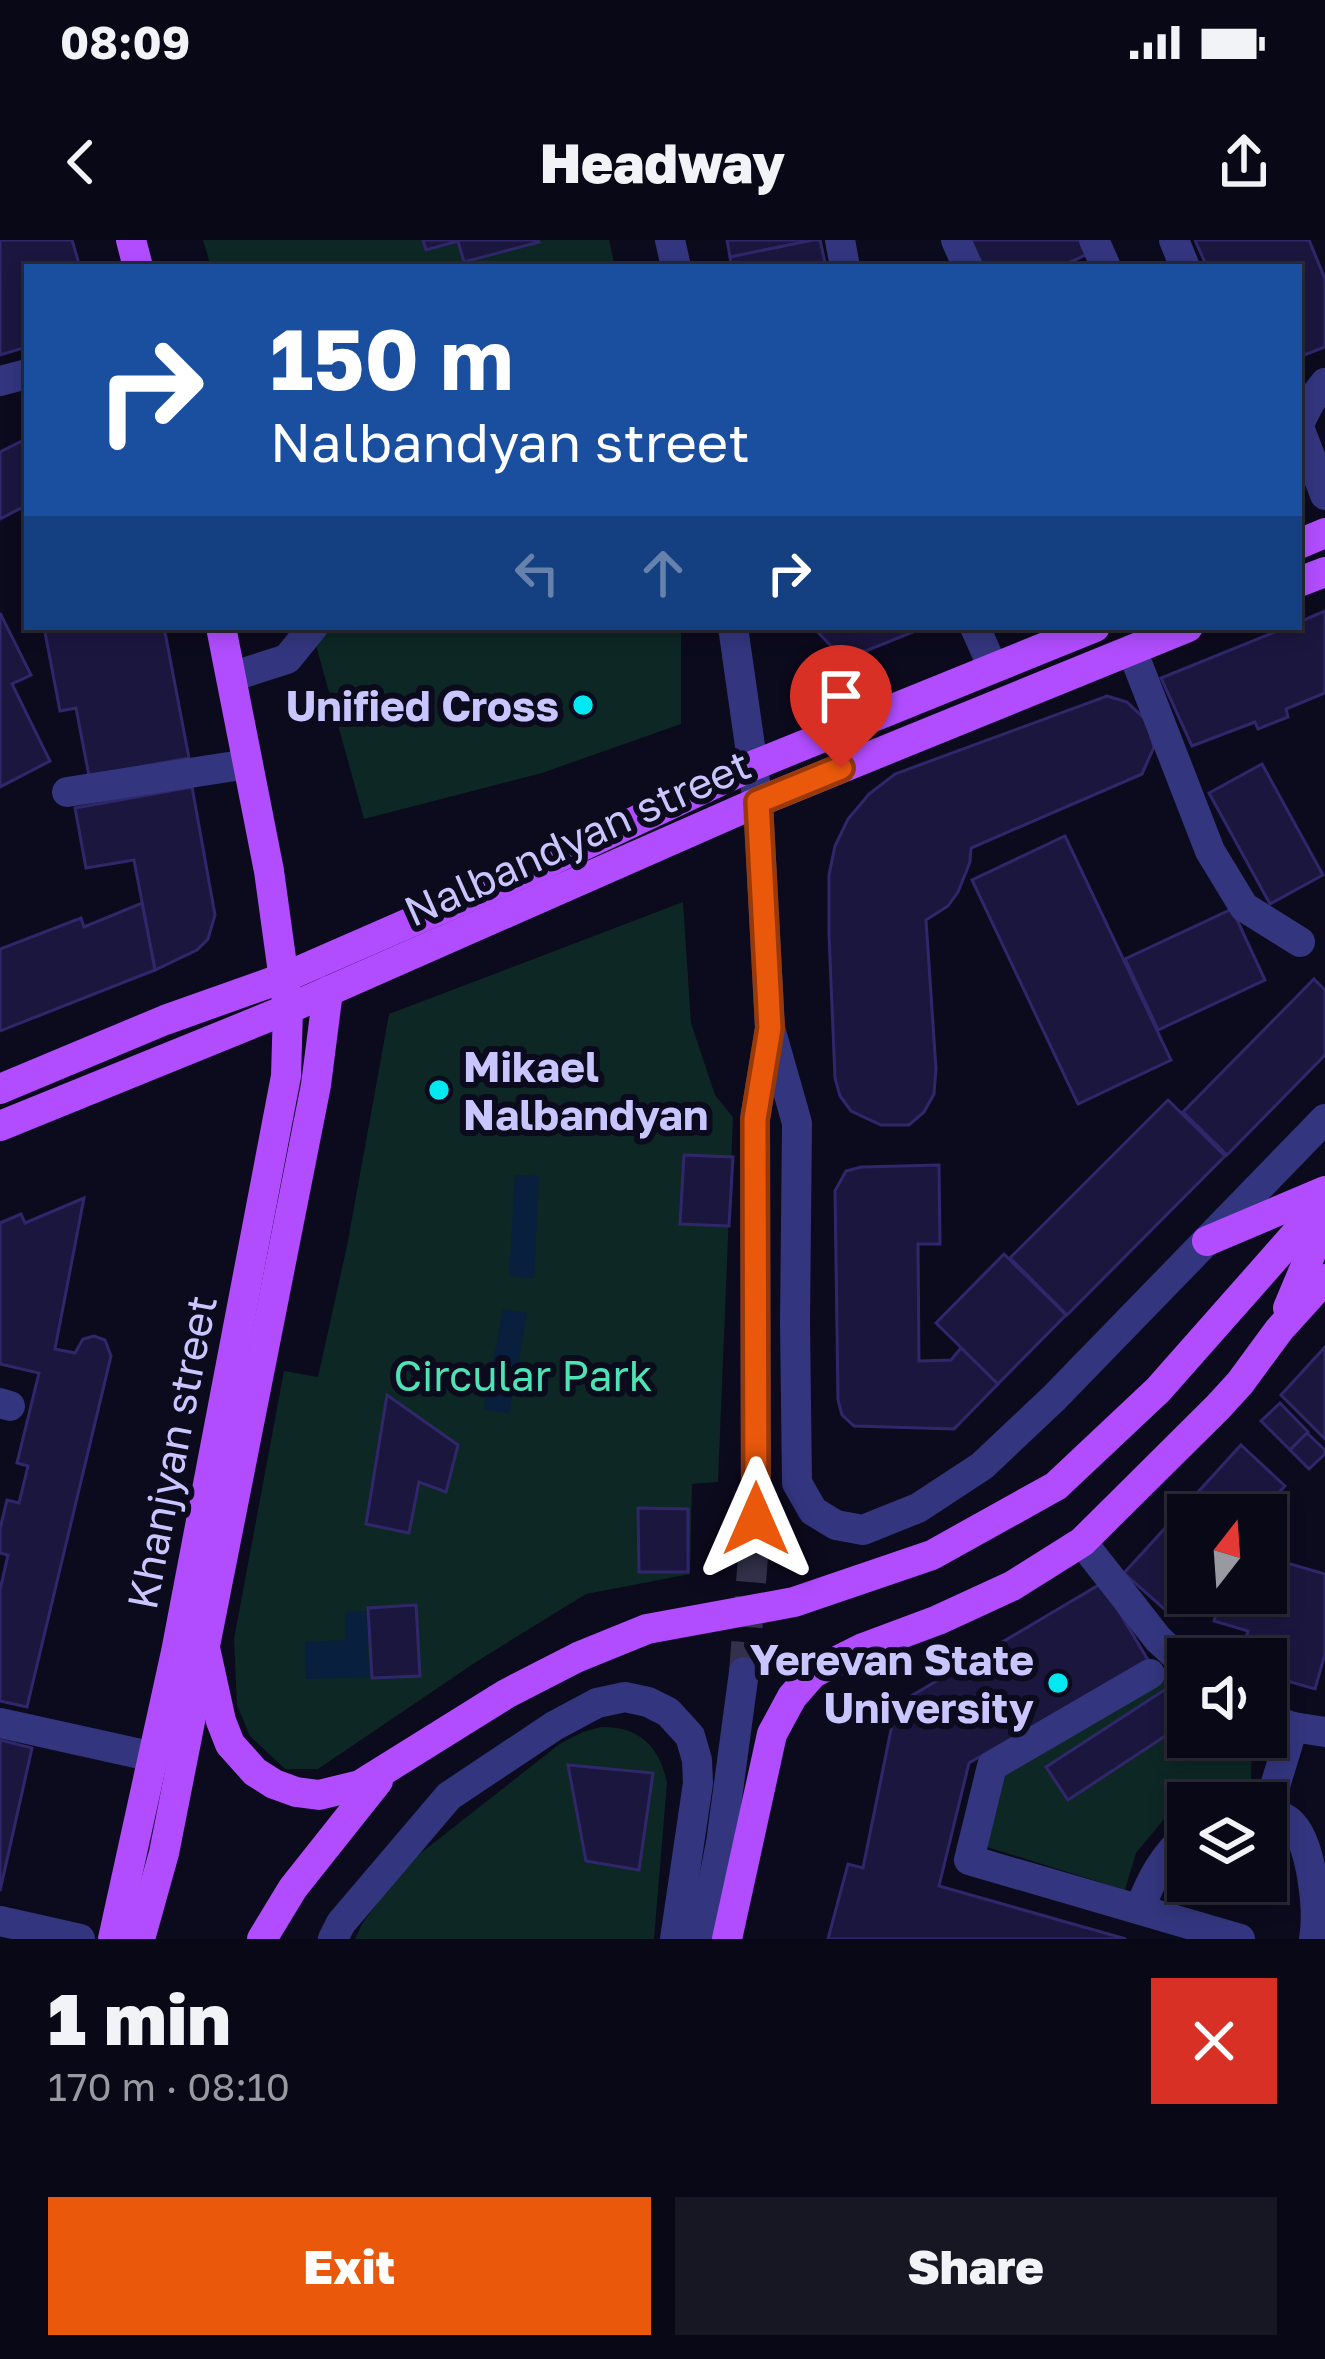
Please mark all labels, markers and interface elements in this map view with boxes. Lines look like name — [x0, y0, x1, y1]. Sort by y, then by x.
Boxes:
text: 08:09 — [60, 15, 190, 69]
icon: back — [48, 129, 114, 195]
icon: share — [1211, 129, 1277, 195]
text: Headway — [540, 130, 785, 195]
text: 150 m — [270, 308, 514, 408]
icon: right — [72, 312, 228, 468]
text: Nalbandyan street — [270, 409, 750, 474]
icon: left — [504, 540, 570, 606]
icon: ahead — [630, 540, 696, 606]
icon: right — [756, 540, 822, 606]
pin — [790, 645, 892, 768]
icon: arrive — [808, 663, 874, 729]
place label: Unified Cross — [286, 680, 559, 730]
marker: Unified Cross — [570, 692, 596, 718]
street label: Nalbandyan street — [396, 738, 758, 936]
place label: Mikael Nalbandyan — [463, 1041, 708, 1139]
marker: Mikael Nalbandyan — [426, 1077, 452, 1103]
street label: Khanjyan street — [116, 1291, 226, 1613]
park label: Circular Park — [393, 1350, 653, 1400]
position arrow — [693, 1456, 819, 1582]
north arrow — [1167, 1494, 1287, 1614]
map controls — [1167, 1494, 1287, 1902]
place label: Yerevan State University — [749, 1634, 1034, 1732]
button: sound — [1167, 1638, 1287, 1758]
marker: Yerevan State University — [1045, 1670, 1071, 1696]
button: layers — [1167, 1782, 1287, 1902]
text: 1 min — [48, 1974, 231, 2061]
button: close — [1151, 1978, 1277, 2104]
text: 170 m · 08:10 — [48, 2063, 290, 2110]
button: Exit — [48, 2197, 651, 2335]
button: Share — [675, 2197, 1277, 2335]

